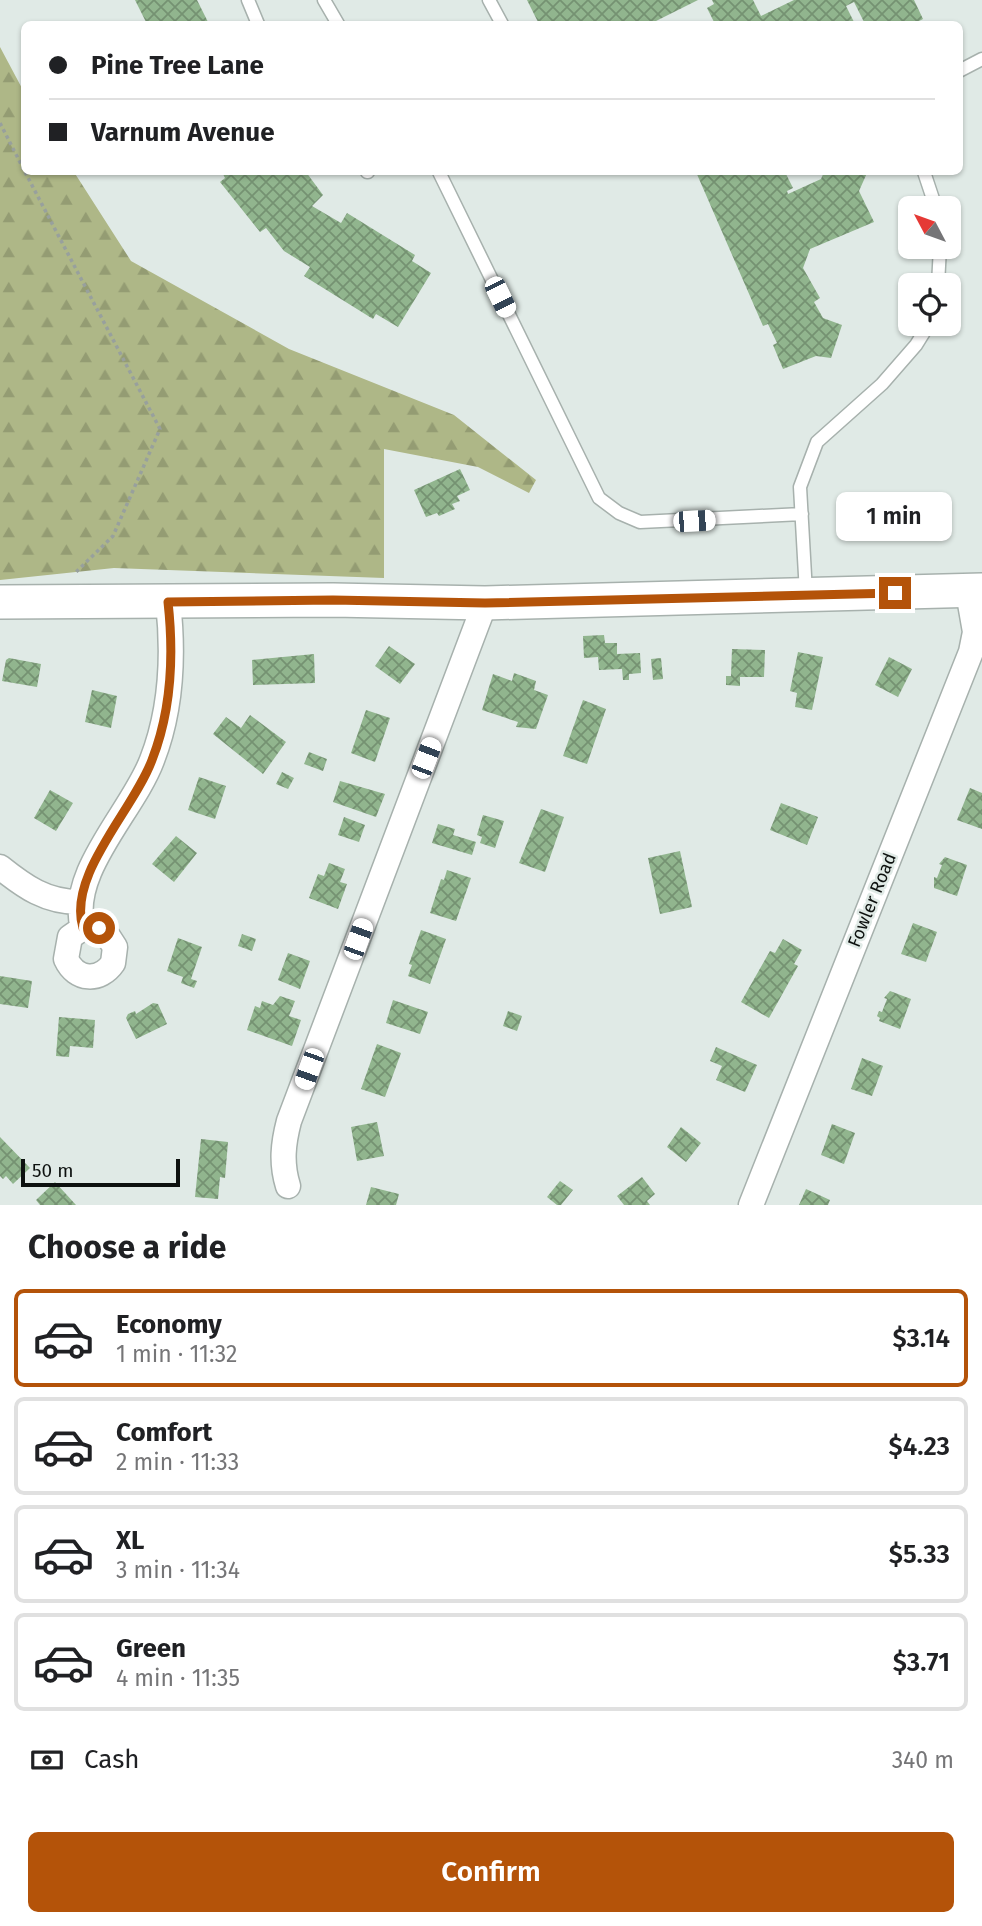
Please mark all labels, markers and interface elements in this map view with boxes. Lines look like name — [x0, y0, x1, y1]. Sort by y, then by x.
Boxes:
text: Pine Tree Lane — [91, 50, 264, 81]
text: Varnum Avenue — [91, 117, 275, 148]
north arrow — [898, 196, 961, 259]
map controls — [898, 196, 961, 336]
button: locate — [898, 273, 961, 336]
car — [482, 274, 519, 320]
callout: 1 min — [837, 491, 953, 540]
text: 1 min — [866, 502, 922, 530]
car — [673, 509, 716, 533]
route end — [879, 577, 911, 609]
car — [409, 735, 444, 781]
street label: Fowler Road — [843, 850, 901, 950]
route start — [83, 912, 115, 944]
car — [341, 916, 376, 962]
car — [292, 1046, 327, 1092]
scale bar — [21, 1156, 180, 1188]
text: 50 m — [32, 1159, 73, 1182]
text: Choose a ride — [28, 1228, 226, 1266]
icon: car — [32, 1307, 95, 1370]
text: Economy — [116, 1309, 222, 1340]
text: $3.14 — [892, 1323, 950, 1354]
text: 1 min · 11:32 — [116, 1340, 237, 1368]
icon: car — [32, 1415, 95, 1478]
text: Comfort — [116, 1417, 212, 1448]
text: $4.23 — [889, 1431, 950, 1462]
text: 2 min · 11:33 — [116, 1448, 239, 1476]
icon: car — [32, 1523, 95, 1586]
text: XL — [116, 1525, 144, 1556]
text: $5.33 — [889, 1539, 950, 1570]
text: 3 min · 11:34 — [116, 1556, 240, 1584]
icon: car — [32, 1631, 95, 1694]
text: Green — [116, 1633, 186, 1664]
text: $3.71 — [893, 1647, 950, 1678]
text: 4 min · 11:35 — [116, 1664, 240, 1692]
icon: cash — [28, 1741, 66, 1779]
text: Cash — [84, 1744, 140, 1775]
text: 340 m — [892, 1746, 954, 1774]
button: Confirm — [28, 1832, 954, 1912]

